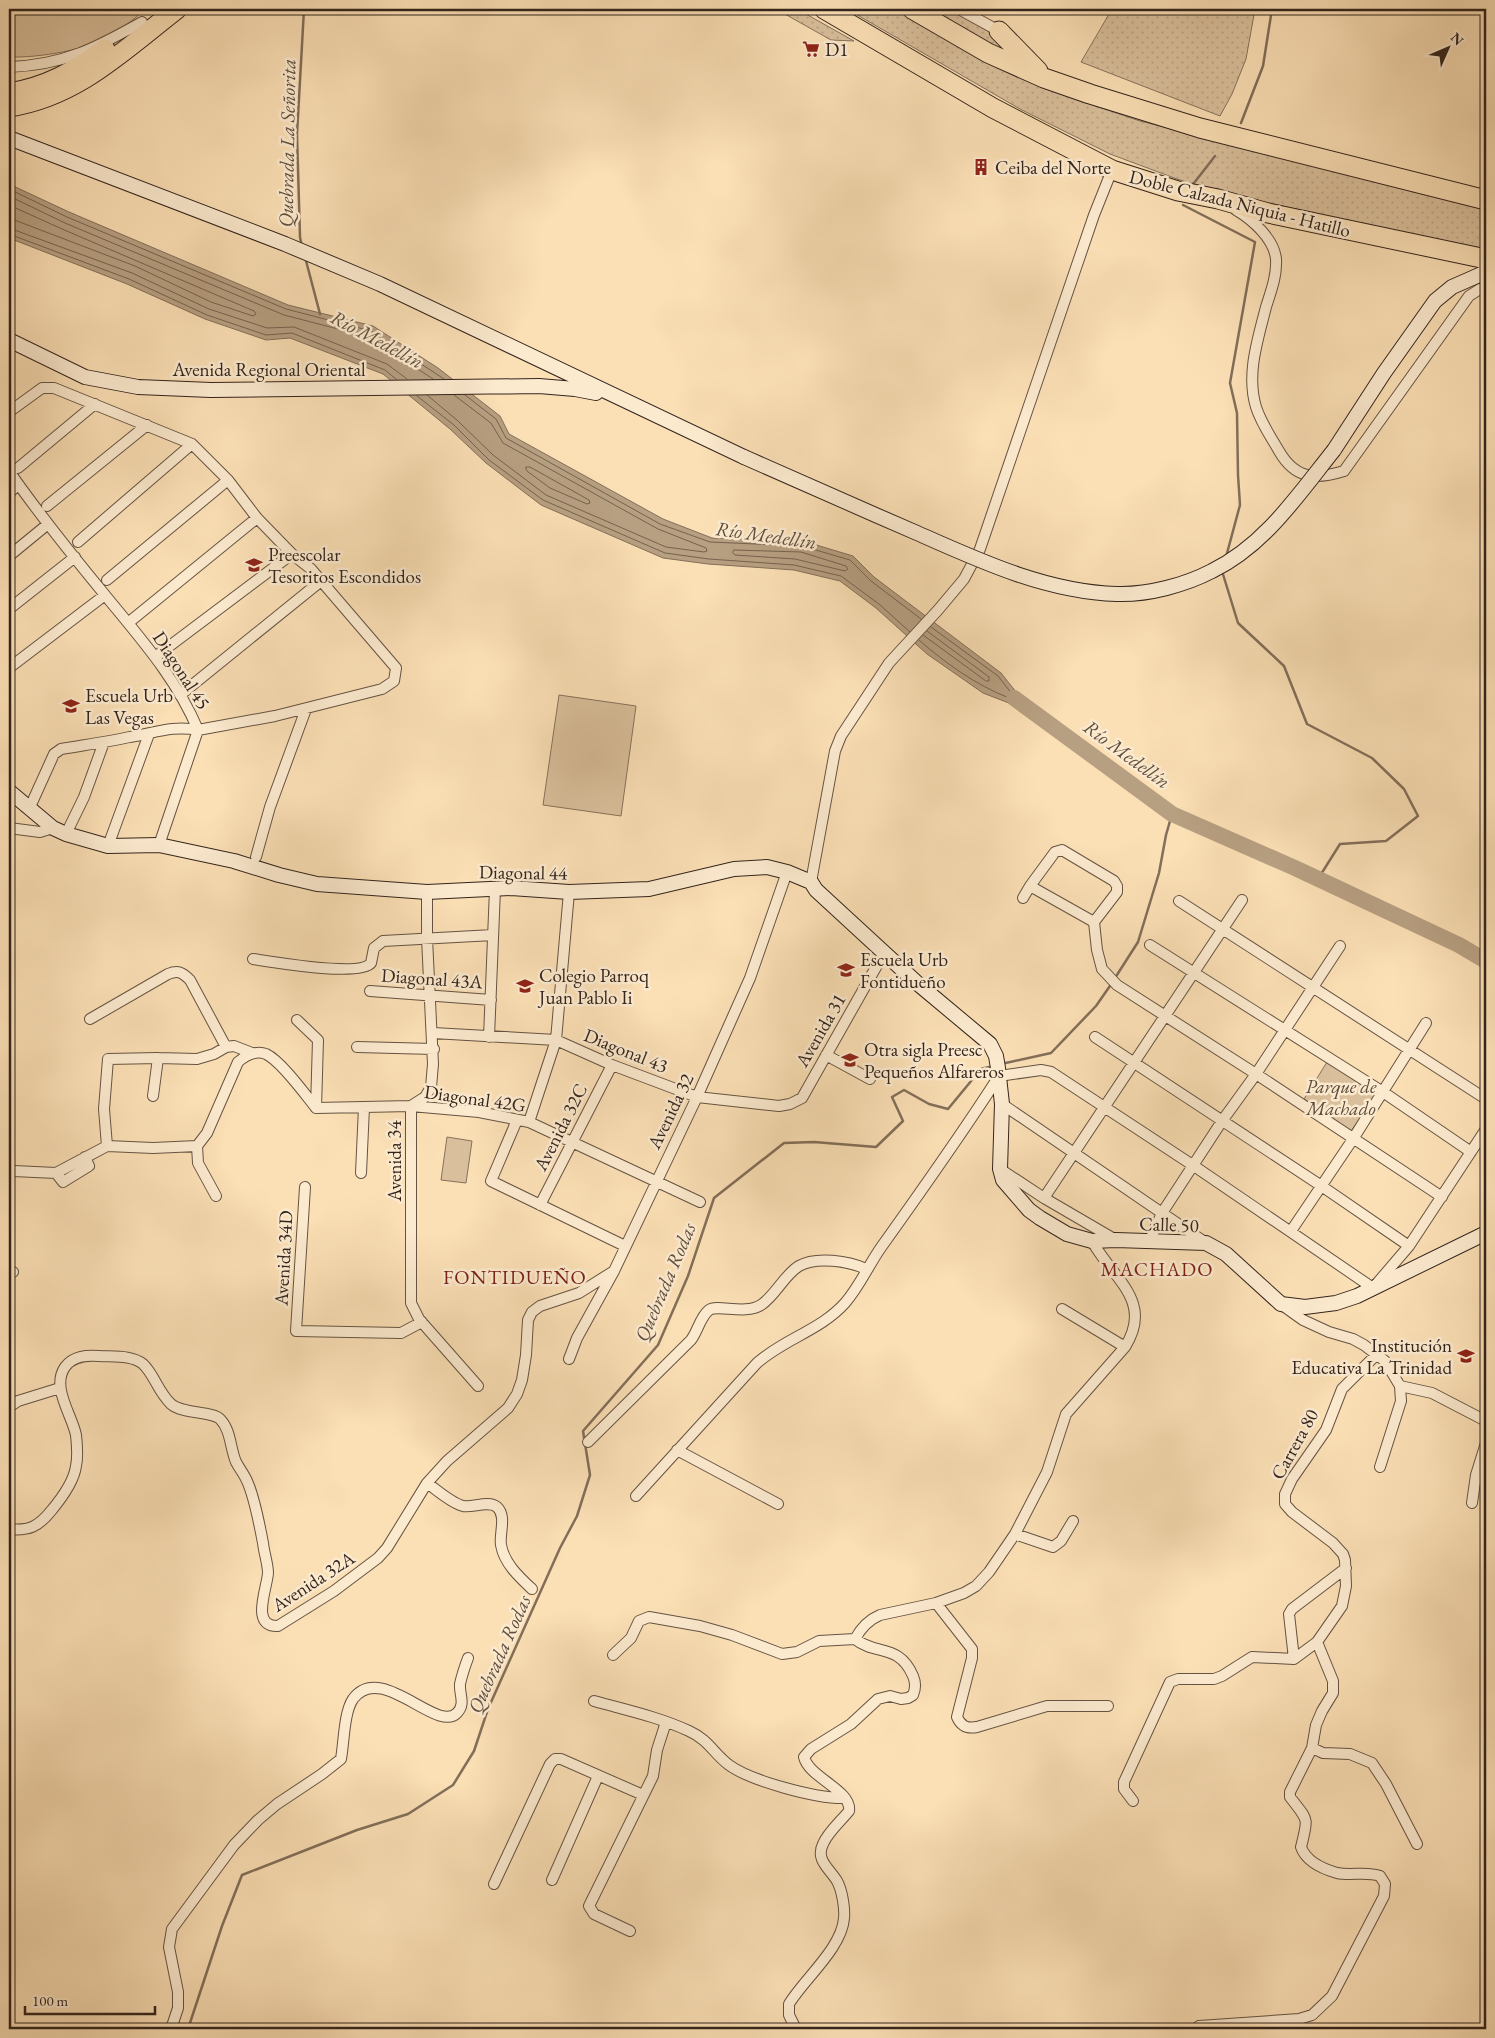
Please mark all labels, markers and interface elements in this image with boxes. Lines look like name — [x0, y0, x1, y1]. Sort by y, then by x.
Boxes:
north arrow — [1422, 22, 1472, 72]
text: N — [1447, 28, 1468, 50]
place label: D1 — [825, 37, 848, 62]
supermarket icon: D1 — [801, 39, 821, 59]
water label: Quebrada La Señorita — [273, 58, 301, 228]
place label: Ceiba del Norte — [995, 155, 1111, 180]
building icon: Ceiba del Norte — [971, 157, 991, 177]
street label: Doble Calzada Niquia - Hatillo — [1127, 164, 1353, 243]
water label: Río Medellín — [326, 304, 428, 374]
street label: Avenida Regional Oriental — [171, 357, 366, 382]
water label: Río Medellín — [714, 515, 818, 555]
place label: Preescolar Tesoritos Escondidos — [268, 542, 421, 589]
school or university icon: Preescolar Tesoritos Escondidos — [244, 555, 264, 575]
street label: Diagonal 45 — [147, 626, 216, 714]
place label: Escuela Urb Las Vegas — [85, 683, 173, 730]
school or university icon: Escuela Urb Las Vegas — [61, 696, 81, 716]
water label: Río Medellín — [1078, 714, 1176, 794]
street label: Diagonal 44 — [479, 859, 568, 886]
place label: Escuela Urb Fontidueño — [860, 947, 948, 994]
school or university icon: Escuela Urb Fontidueño — [836, 960, 856, 980]
street label: Diagonal 43A — [380, 962, 484, 995]
place label: Colegio Parroq Juan Pablo Ii — [537, 963, 649, 1010]
school or university icon: Colegio Parroq Juan Pablo Ii — [515, 976, 535, 996]
street label: Avenida 31 — [789, 989, 852, 1072]
street label: Diagonal 43 — [580, 1022, 672, 1079]
place label: Otra sigla Preesc Pequeños Alfareros — [864, 1037, 1004, 1084]
school or university icon: Otra sigla Preesc Pequeños Alfareros — [840, 1050, 860, 1070]
street label: Avenida 32 — [641, 1069, 699, 1154]
park label: Parque de Machado — [1305, 1074, 1377, 1121]
street label: Diagonal 42G — [423, 1079, 527, 1118]
street label: Avenida 32C — [527, 1079, 593, 1176]
street label: Avenida 34 — [382, 1120, 407, 1203]
street label: Avenida 34D — [268, 1210, 298, 1307]
street label: Calle 50 — [1139, 1211, 1199, 1238]
water label: Quebrada Rodas — [628, 1218, 702, 1345]
district label: MACHADO — [1101, 1256, 1213, 1282]
district label: FONTIDUEÑO — [443, 1264, 587, 1290]
place label: Institución Educativa La Trinidad — [1291, 1333, 1452, 1380]
school or university icon: Institución Educativa La Trinidad — [1456, 1346, 1476, 1366]
street label: Carrera 80 — [1265, 1404, 1324, 1484]
street label: Avenida 32A — [266, 1545, 360, 1618]
water label: Quebrada Rodas — [461, 1590, 537, 1717]
scale bar — [25, 1983, 155, 2015]
text: 100 m — [32, 1991, 69, 2010]

